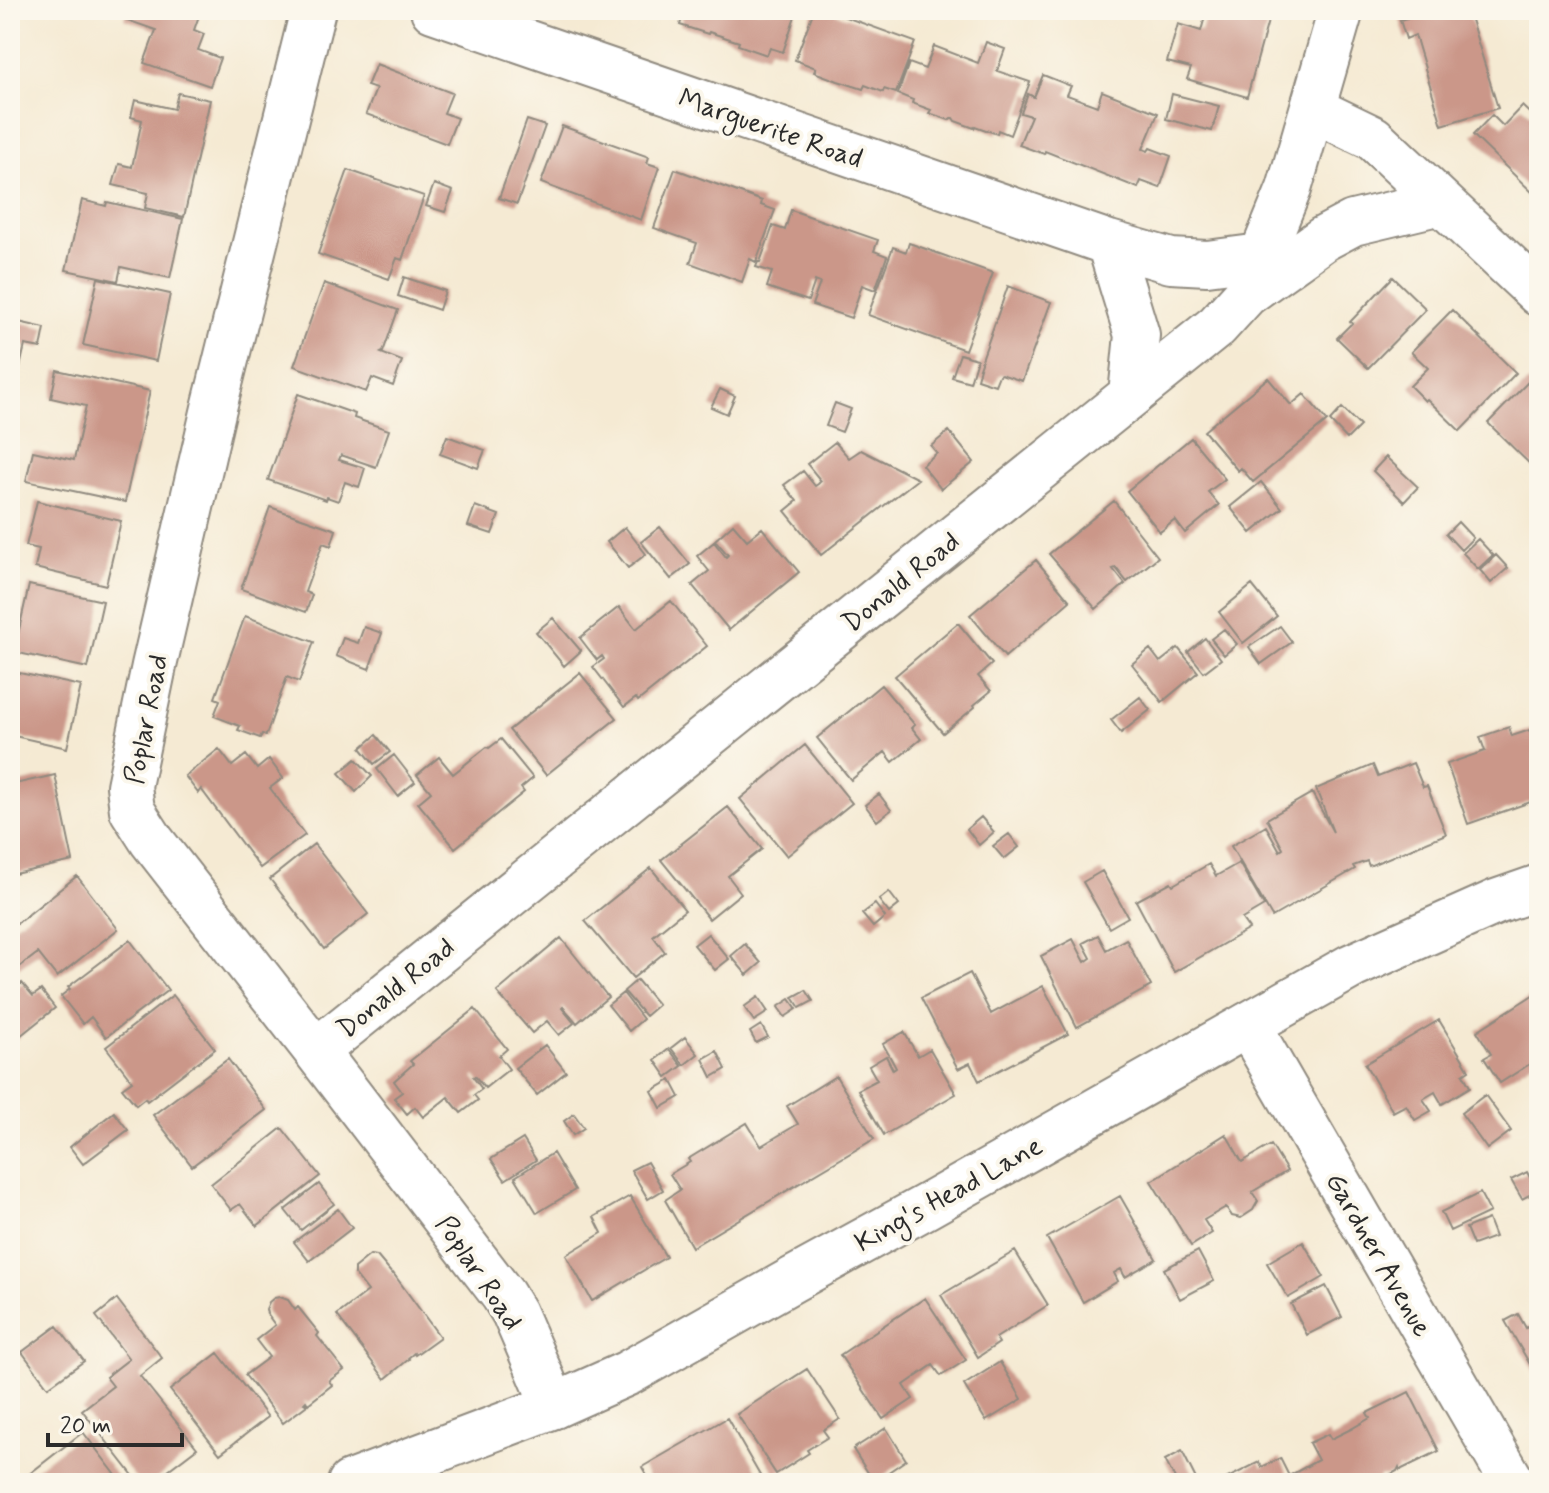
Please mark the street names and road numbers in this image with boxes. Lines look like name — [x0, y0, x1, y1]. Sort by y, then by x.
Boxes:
street label: Marguerite Road — [672, 81, 867, 180]
street label: Donald Road — [835, 524, 968, 642]
street label: Poplar Road — [117, 651, 178, 787]
street label: Donald Road — [330, 930, 463, 1048]
street label: King's Head Lane — [849, 1128, 1051, 1264]
street label: Gardner Avenue — [1316, 1166, 1440, 1344]
street label: Poplar Road — [426, 1209, 530, 1338]

